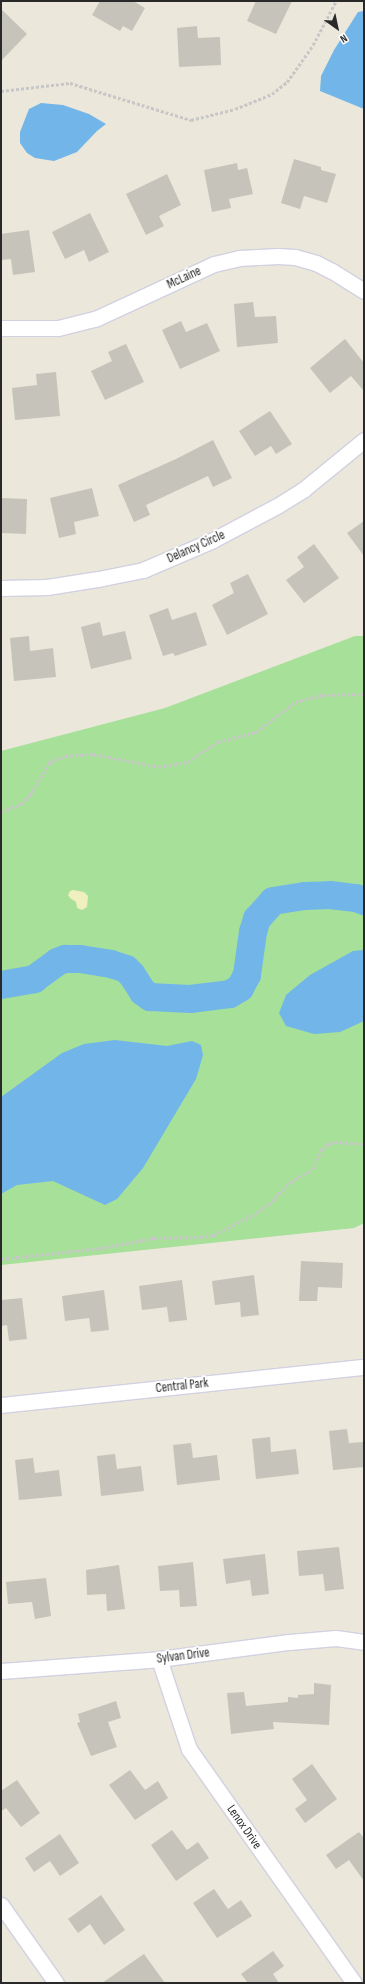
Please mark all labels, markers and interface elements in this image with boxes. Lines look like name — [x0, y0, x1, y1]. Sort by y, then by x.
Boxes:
north arrow — [317, 8, 357, 48]
text: N — [338, 31, 350, 46]
street label: McLaine — [164, 263, 204, 293]
street label: Delancy Circle — [165, 527, 227, 567]
street label: Central Park — [155, 1375, 209, 1397]
street label: Sylvan Drive — [156, 1645, 210, 1667]
street label: Lenox Drive — [223, 1802, 265, 1852]

